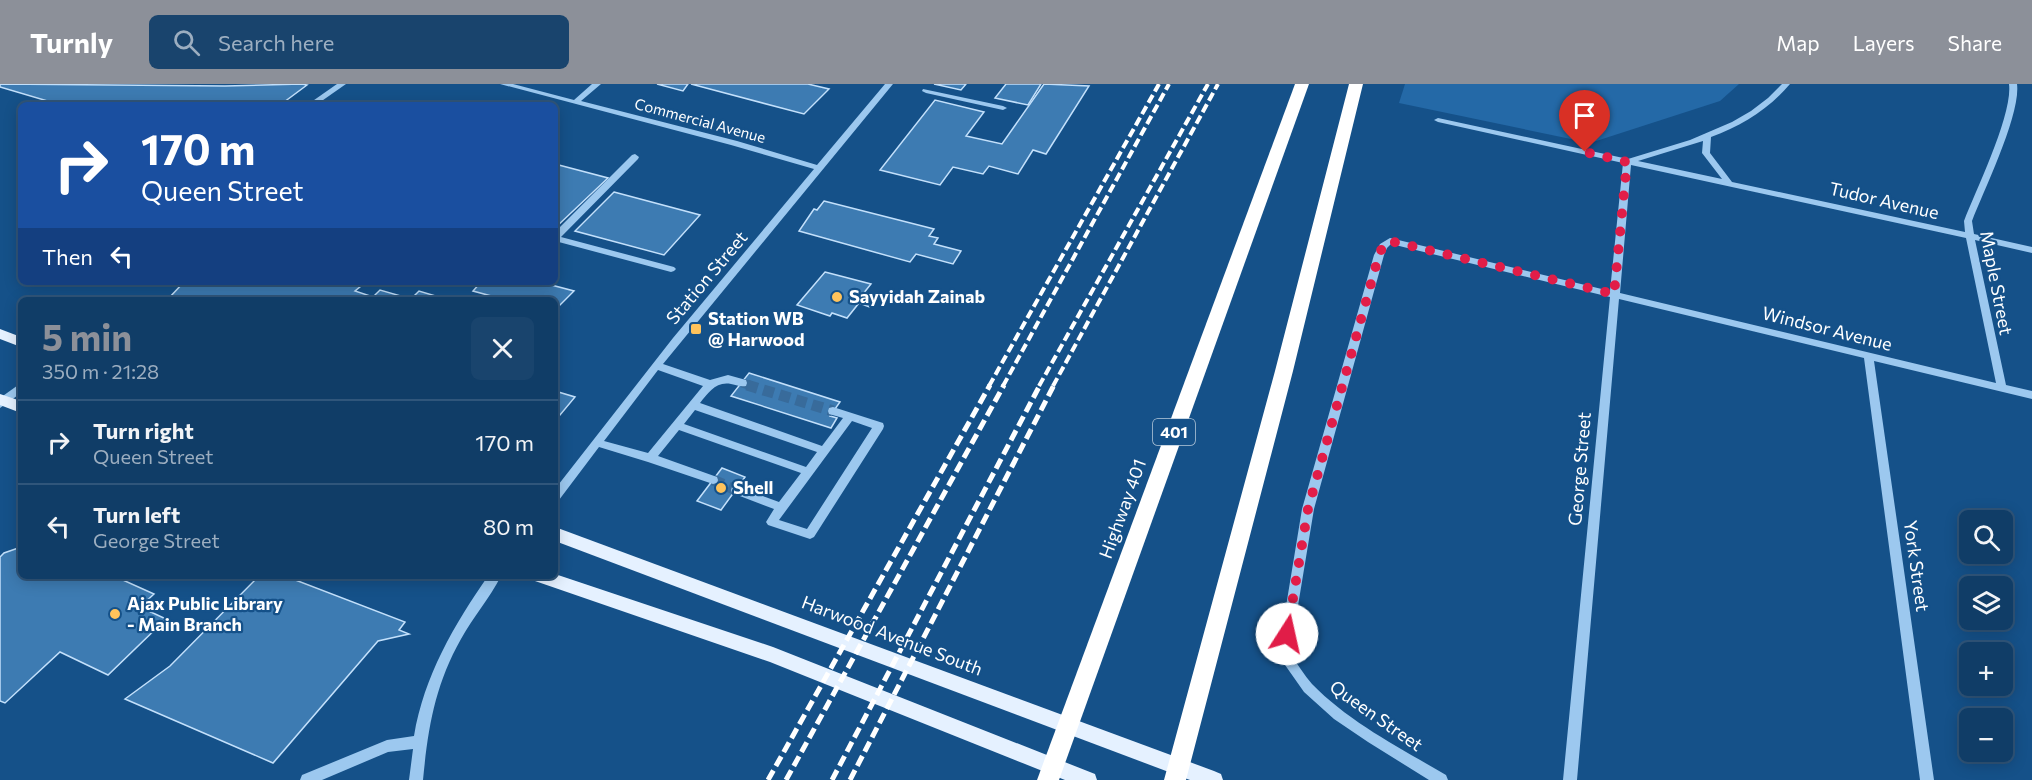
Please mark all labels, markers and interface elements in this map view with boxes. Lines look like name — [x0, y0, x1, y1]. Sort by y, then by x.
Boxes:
search box — [149, 15, 569, 69]
text: Turnly — [30, 25, 113, 59]
icon: search — [170, 26, 203, 59]
text: Search here — [218, 29, 334, 56]
text: Map — [1776, 30, 1820, 55]
text: Layers — [1853, 30, 1915, 55]
text: Share — [1948, 30, 2002, 55]
pin — [1559, 90, 1610, 152]
street label: Commercial Avenue — [633, 94, 768, 146]
icon: arrive — [1568, 99, 1601, 132]
text: 170 m — [141, 122, 255, 174]
icon: right — [42, 126, 120, 204]
text: Queen Street — [141, 174, 304, 207]
street label: Tudor Avenue — [1827, 177, 1941, 223]
street label: Station Street — [661, 226, 751, 328]
street label: Maple Street — [1976, 229, 2018, 337]
icon: left — [105, 240, 138, 273]
text: Then — [42, 243, 93, 270]
place label: Sayyidah Zainab — [849, 285, 985, 307]
marker: Sayyidah Zainab — [830, 290, 844, 304]
street label: Windsor Avenue — [1760, 301, 1895, 355]
place label: Station WB @ Harwood — [708, 307, 805, 350]
text: 5 min — [42, 314, 132, 358]
button: close — [471, 317, 534, 380]
marker: Station WB @ Harwood — [689, 322, 703, 336]
text: 350 m · 21:28 — [42, 359, 159, 383]
street label: George Street — [1563, 411, 1595, 527]
text: Turn right — [93, 417, 194, 444]
road number: 401 — [1153, 419, 1195, 445]
icon: right — [42, 426, 75, 459]
text: 170 m — [475, 429, 534, 456]
text: Queen Street — [93, 444, 213, 468]
street label: Highway 401 — [1094, 456, 1150, 561]
place label: Shell — [733, 476, 774, 498]
marker: Shell — [714, 481, 728, 495]
text: Turn left — [93, 501, 180, 528]
icon: left — [42, 510, 75, 543]
map controls — [1959, 510, 2013, 762]
button: search — [1959, 510, 2013, 564]
text: 80 m — [483, 513, 534, 540]
street label: York Street — [1900, 519, 1934, 613]
text: George Street — [93, 528, 220, 552]
button: layers — [1959, 576, 2013, 630]
street label: Harwood Avenue South — [799, 590, 986, 680]
place label: Ajax Public Library - Main Branch — [127, 592, 283, 635]
position arrow — [1255, 602, 1319, 666]
marker: Ajax Public Library - Main Branch — [108, 607, 122, 621]
button: + — [1959, 642, 2013, 696]
street label: Queen Street — [1326, 675, 1427, 755]
button: − — [1959, 708, 2013, 762]

